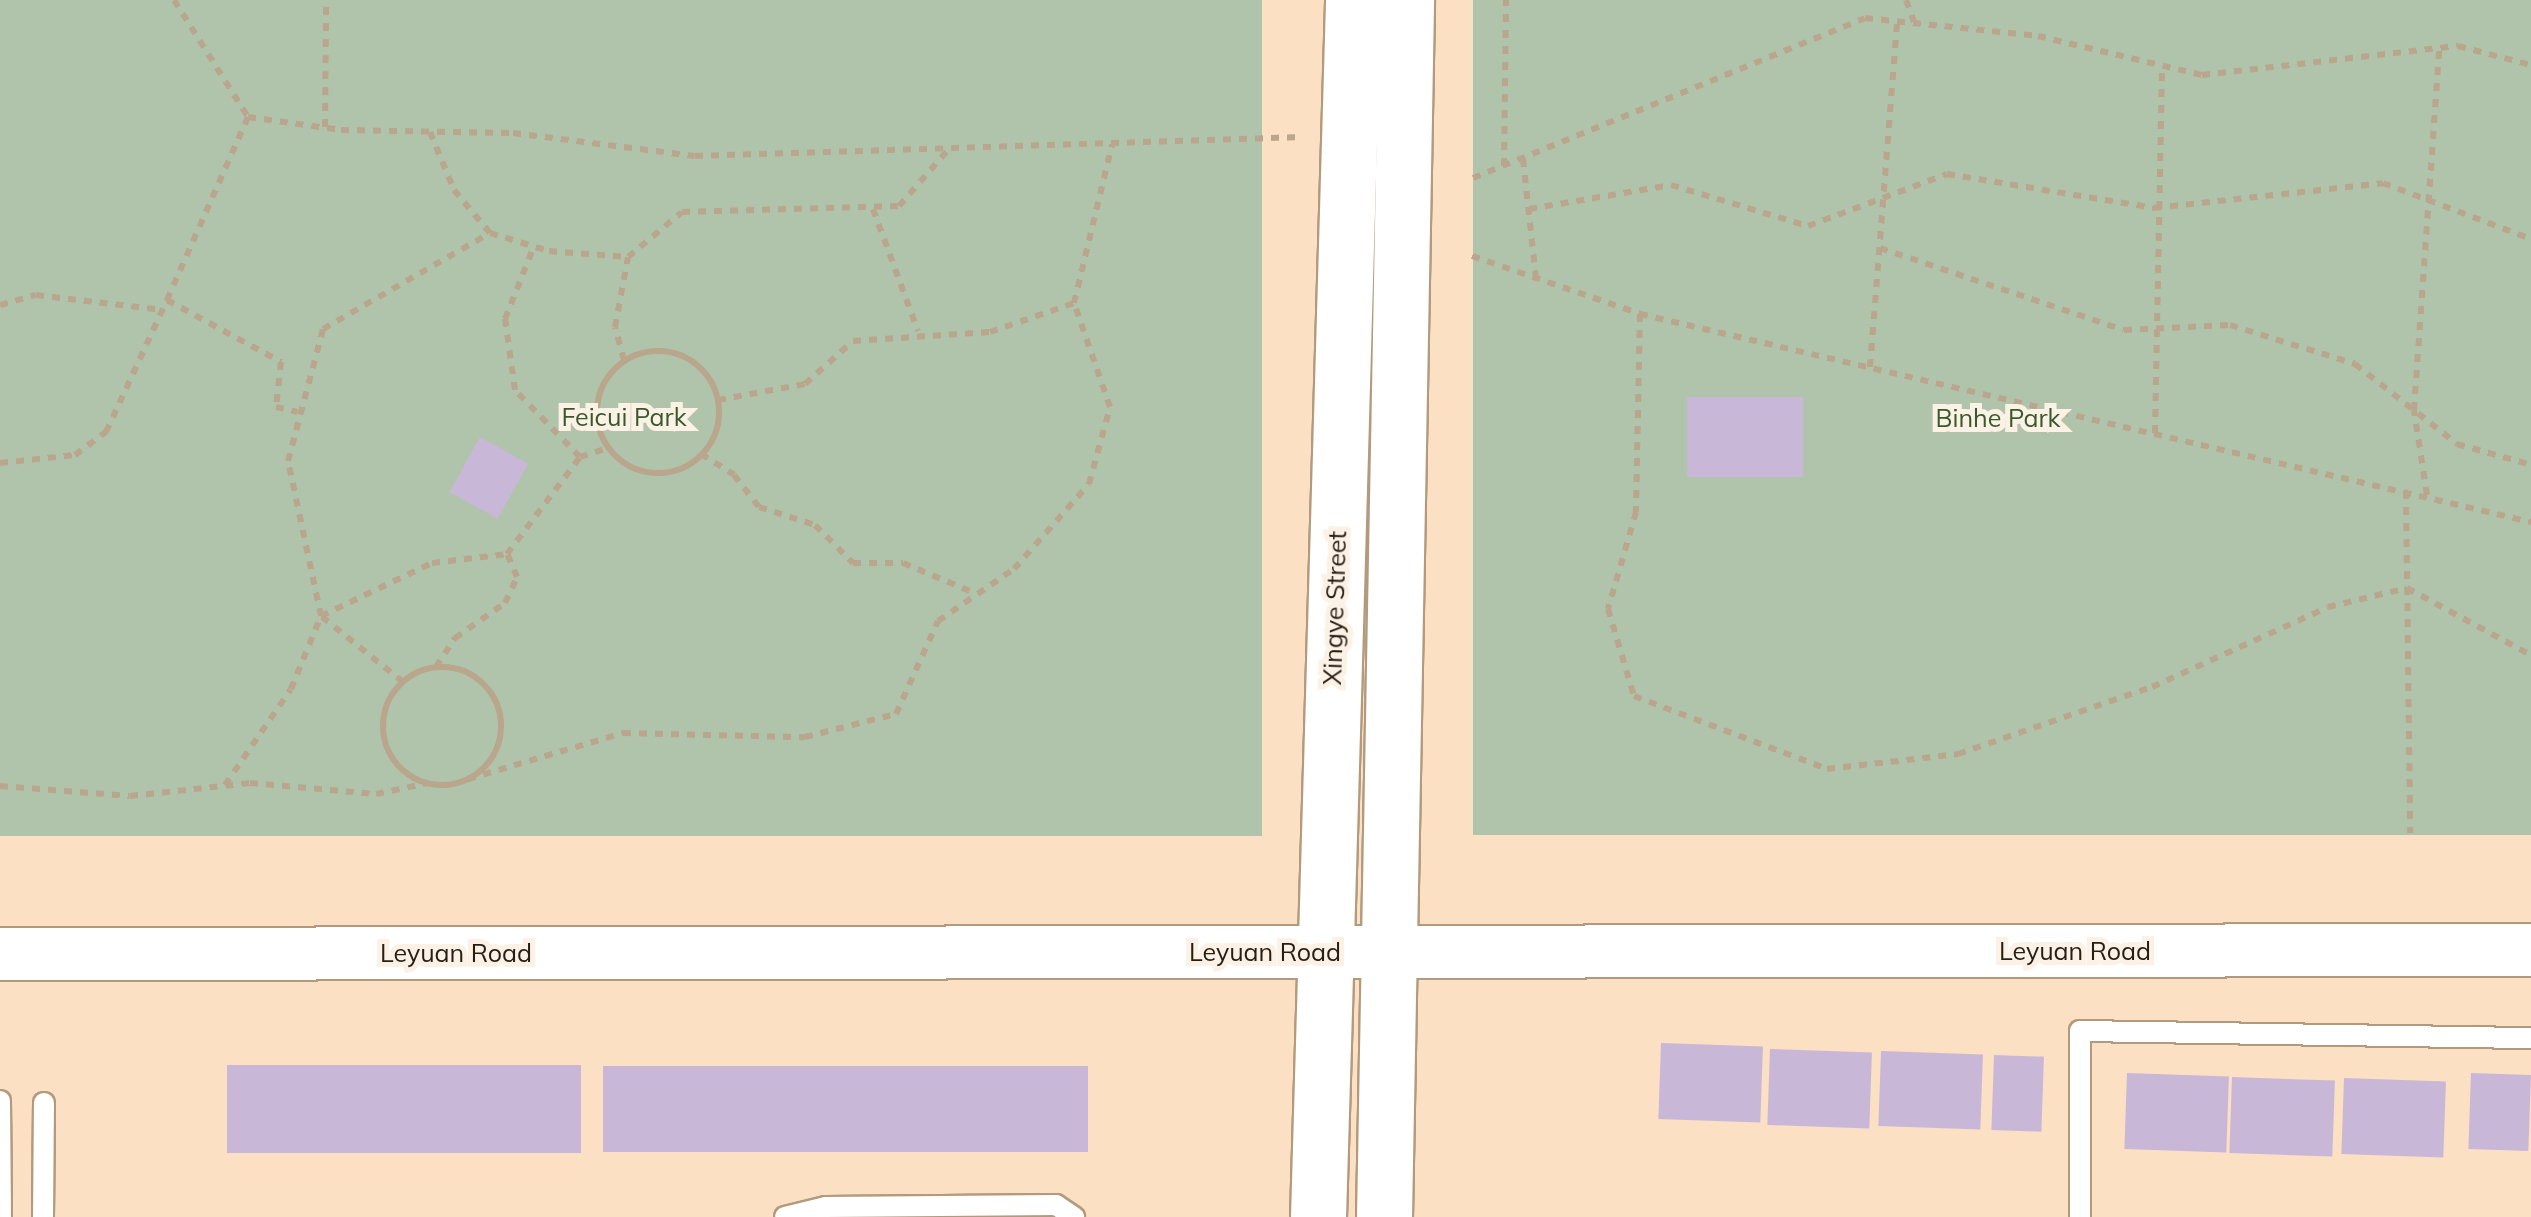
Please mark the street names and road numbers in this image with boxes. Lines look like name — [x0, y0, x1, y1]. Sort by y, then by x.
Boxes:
street label: Xingye Street — [1317, 530, 1353, 686]
street label: Leyuan Road — [1999, 936, 2151, 966]
street label: Leyuan Road — [1189, 937, 1341, 967]
street label: Leyuan Road — [380, 938, 532, 968]

